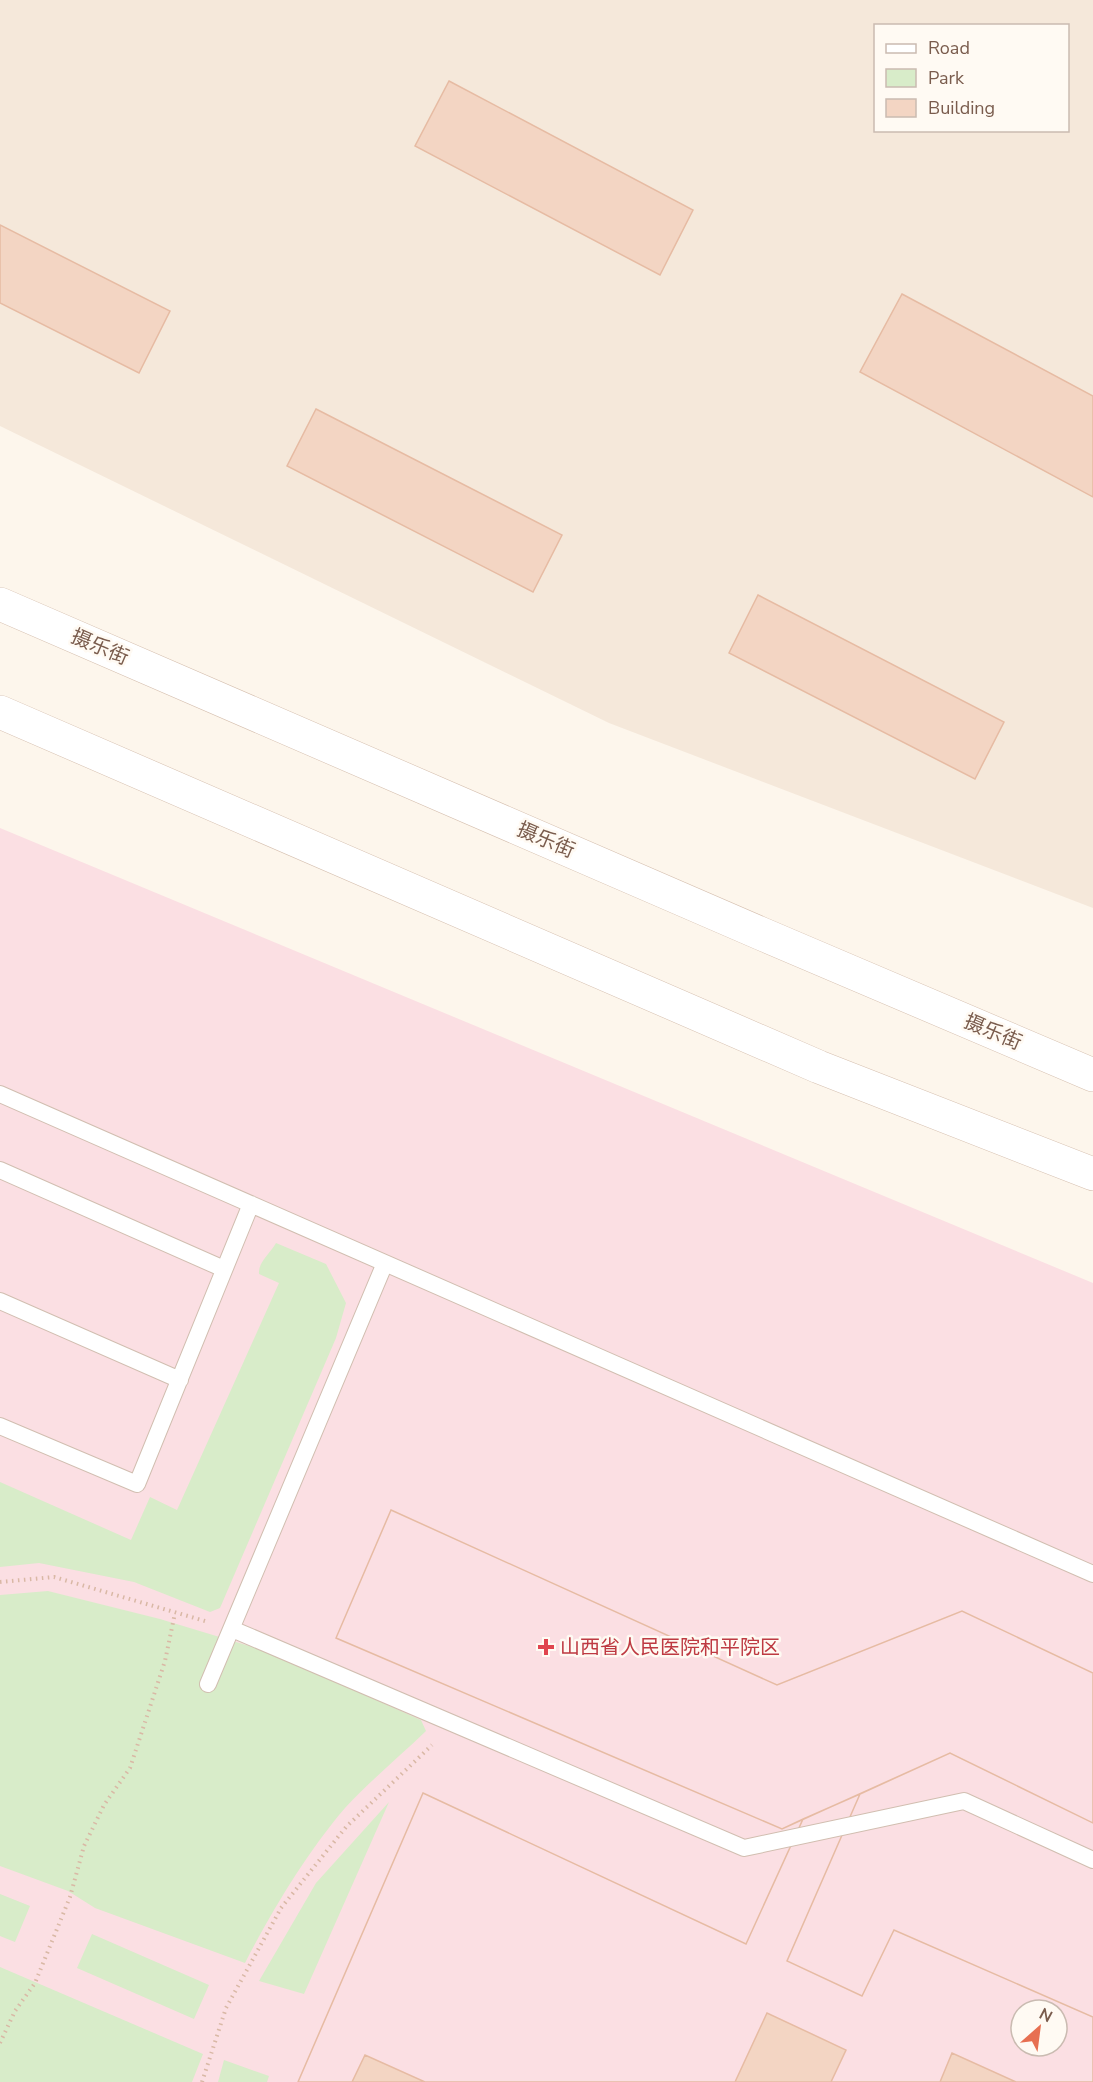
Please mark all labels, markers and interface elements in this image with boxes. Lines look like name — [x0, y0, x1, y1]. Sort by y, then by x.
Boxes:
legend — [874, 24, 1069, 132]
text: Road — [928, 36, 970, 60]
text: Park — [928, 66, 965, 90]
text: Building — [928, 96, 995, 120]
street label: 摄乐街 — [67, 623, 133, 671]
street label: 摄乐街 — [513, 816, 579, 864]
street label: 摄乐街 — [960, 1008, 1026, 1056]
place label: 山西省人民医院和平院区 — [560, 1634, 780, 1661]
marker: 山西省人民医院和平院区 — [537, 1638, 555, 1656]
north arrow — [1009, 1998, 1069, 2058]
text: N — [1035, 2003, 1056, 2028]

